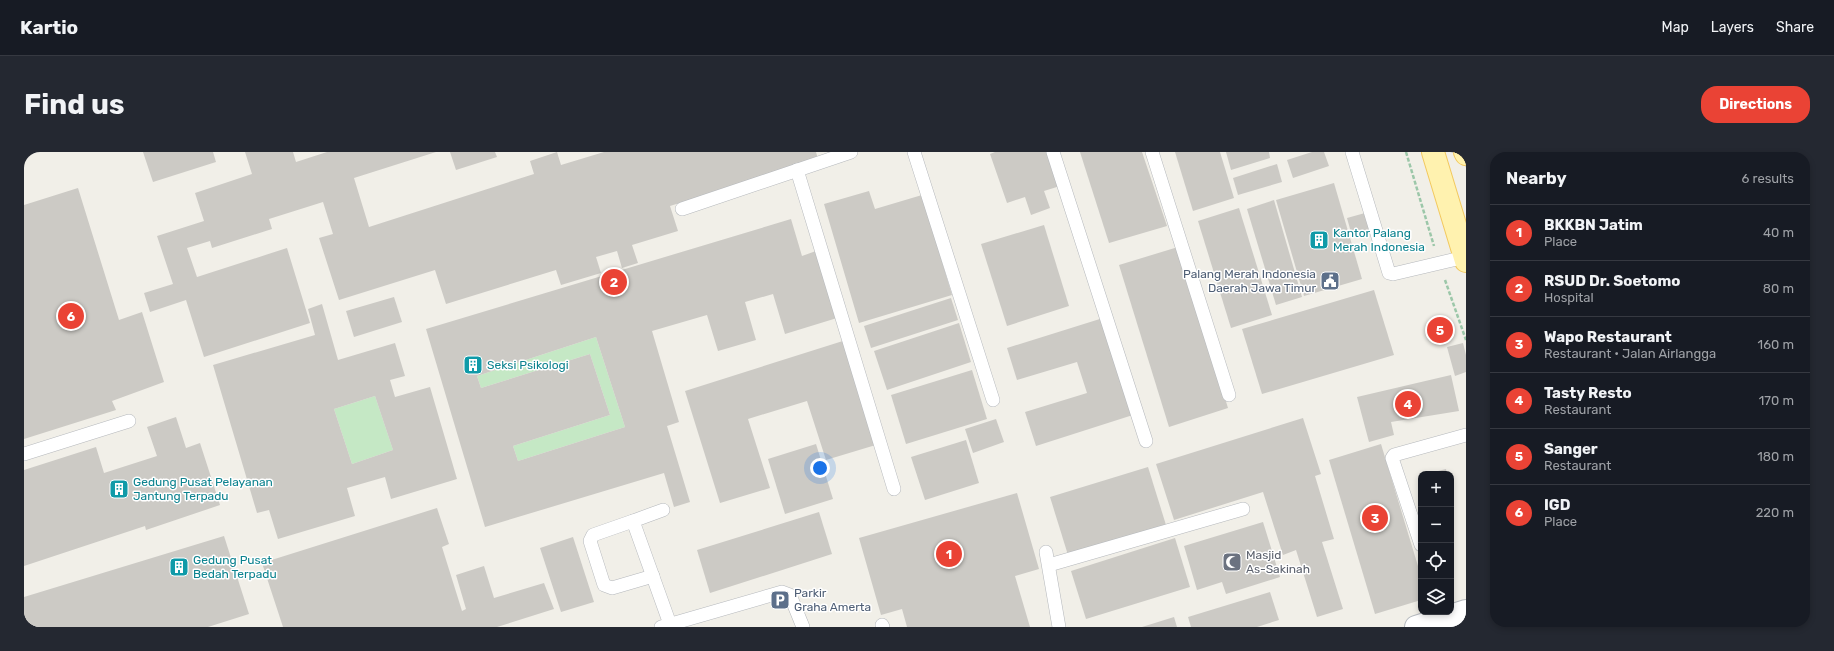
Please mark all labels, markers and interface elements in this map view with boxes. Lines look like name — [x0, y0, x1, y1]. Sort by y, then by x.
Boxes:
text: Kartio — [20, 16, 78, 39]
text: Map — [1662, 19, 1689, 36]
text: Layers — [1711, 19, 1754, 36]
text: Share — [1776, 19, 1814, 36]
button: Directions — [1701, 86, 1810, 123]
text: Find us — [24, 88, 124, 121]
text: Nearby — [1506, 168, 1567, 188]
text: 6 results — [1742, 171, 1794, 186]
text: BKKBN Jatim — [1544, 216, 1643, 234]
text: 1 — [1516, 225, 1522, 240]
text: 40 m — [1763, 225, 1794, 240]
place label: Kantor Palang Merah Indonesia — [1333, 226, 1425, 254]
building icon: Kantor Palang Merah Indonesia — [1308, 229, 1330, 251]
text: Place — [1544, 234, 1577, 249]
pin: 2 — [601, 267, 627, 297]
place label: Palang Merah Indonesia Daerah Jawa Timur — [1183, 267, 1316, 295]
public building icon: Palang Merah Indonesia Daerah Jawa Timur — [1319, 270, 1341, 292]
text: RSUD Dr. Soetomo — [1544, 272, 1680, 290]
text: 2 — [1515, 281, 1523, 296]
text: 80 m — [1763, 281, 1794, 296]
text: Hospital — [1544, 290, 1594, 305]
pin: 6 — [58, 301, 84, 331]
pin: 5 — [1427, 315, 1453, 345]
text: Wapo Restaurant — [1544, 328, 1672, 346]
text: 3 — [1515, 337, 1523, 352]
text: 160 m — [1758, 337, 1794, 352]
text: Restaurant · Jalan Airlangga — [1544, 346, 1716, 361]
building icon: Seksi Psikologi — [462, 354, 484, 376]
place label: Seksi Psikologi — [487, 358, 569, 372]
text: Tasty Resto — [1544, 384, 1632, 402]
pin: 4 — [1395, 389, 1421, 419]
text: 4 — [1515, 393, 1523, 408]
text: 170 m — [1759, 393, 1794, 408]
text: Restaurant — [1544, 402, 1611, 417]
text: Sanger — [1544, 440, 1598, 458]
text: 5 — [1515, 449, 1523, 464]
text: 180 m — [1757, 449, 1794, 464]
your location — [810, 458, 830, 478]
text: Restaurant — [1544, 458, 1611, 473]
map controls — [1418, 471, 1454, 615]
button: + — [1418, 471, 1454, 507]
place label: Gedung Pusat Pelayanan Jantung Terpadu — [133, 475, 273, 503]
building icon: Gedung Pusat Pelayanan Jantung Terpadu — [108, 478, 130, 500]
text: IGD — [1544, 496, 1570, 514]
pin: 3 — [1362, 503, 1388, 533]
text: 6 — [1515, 505, 1523, 520]
text: 220 m — [1756, 505, 1794, 520]
button: − — [1418, 507, 1454, 543]
text: Place — [1544, 514, 1577, 529]
pin: 1 — [936, 539, 962, 569]
button: locate — [1418, 543, 1454, 579]
place label: Masjid As-Sakinah — [1246, 548, 1310, 576]
mosque icon: Masjid As-Sakinah — [1221, 551, 1243, 573]
place label: Gedung Pusat Bedah Terpadu — [193, 553, 277, 581]
building icon: Gedung Pusat Bedah Terpadu — [168, 556, 190, 578]
button: layers — [1418, 579, 1454, 615]
place label: Parkir Graha Amerta — [794, 586, 871, 614]
parking icon: Parkir Graha Amerta — [769, 589, 791, 611]

